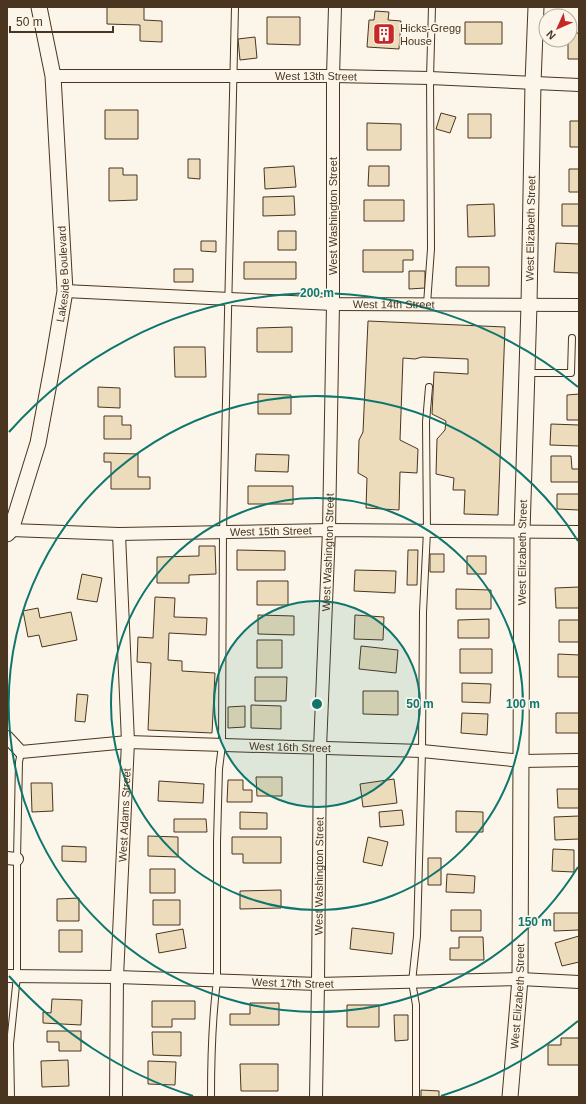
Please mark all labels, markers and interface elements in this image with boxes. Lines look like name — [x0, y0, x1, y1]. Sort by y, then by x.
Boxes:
scale bar — [10, 8, 113, 34]
north arrow — [538, 8, 578, 48]
text: 50 m — [16, 15, 43, 29]
building icon: Hicks-Gregg House — [371, 21, 397, 47]
place label: Hicks-Gregg House — [400, 22, 461, 47]
text: N — [544, 28, 558, 42]
street label: West 13th Street — [275, 70, 357, 82]
street label: West Washington Street — [327, 157, 339, 275]
street label: West Elizabeth Street — [523, 176, 537, 281]
street label: Lakeside Boulevard — [54, 226, 71, 323]
text: 200 m — [300, 286, 334, 300]
street label: West 14th Street — [353, 298, 435, 310]
street label: West Washington Street — [320, 493, 336, 611]
street label: West Elizabeth Street — [516, 499, 529, 605]
street label: West 15th Street — [230, 524, 312, 538]
centre of rings — [310, 697, 324, 711]
text: 50 m — [406, 697, 434, 711]
text: 100 m — [506, 697, 540, 711]
street label: West 16th Street — [249, 740, 331, 754]
street label: West Adams Street — [116, 768, 133, 862]
street label: West Washington Street — [312, 817, 325, 935]
text: 150 m — [518, 915, 552, 929]
street label: West Elizabeth Street — [508, 944, 526, 1050]
street label: West 17th Street — [252, 976, 334, 990]

